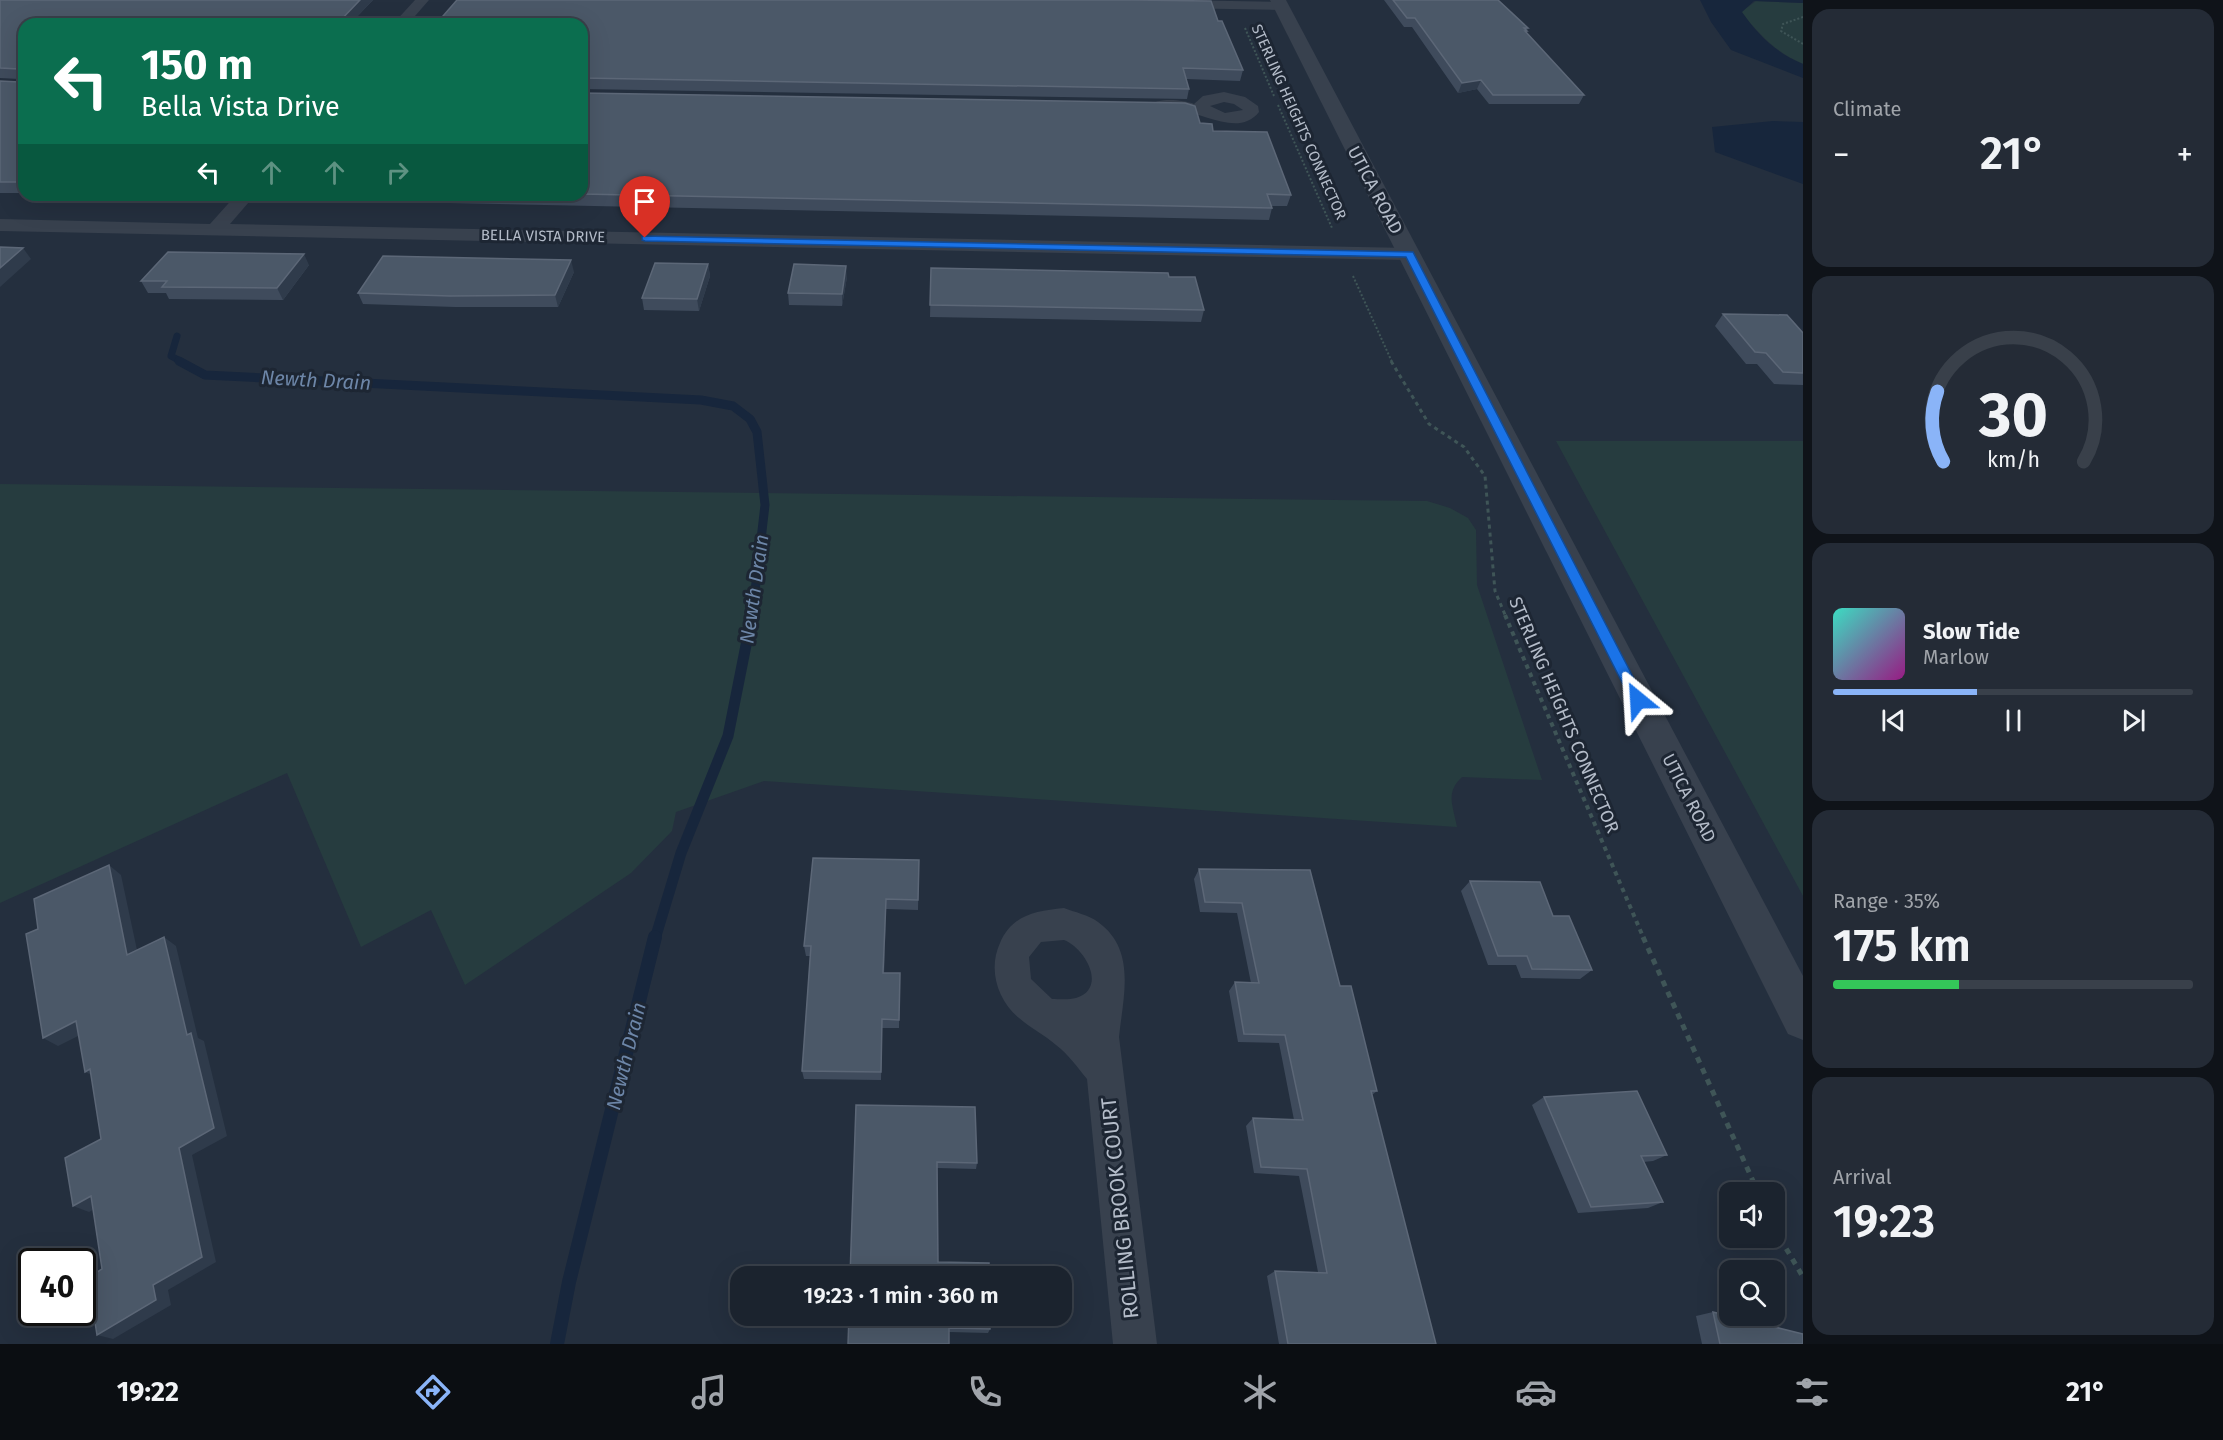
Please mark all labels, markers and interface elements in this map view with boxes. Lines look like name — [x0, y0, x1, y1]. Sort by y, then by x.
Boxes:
street label: STERLING HEIGHTS CONNECTOR — [1248, 22, 1350, 222]
text: 150 m — [141, 40, 253, 90]
icon: left — [42, 42, 120, 120]
text: Bella Vista Drive — [141, 91, 340, 123]
text: Climate — [1833, 97, 1901, 121]
text: 21° — [1980, 127, 2046, 181]
text: − — [1833, 135, 1850, 175]
text: + — [2177, 135, 2193, 175]
street label: UTICA ROAD — [1343, 142, 1407, 238]
icon: left — [192, 156, 225, 189]
icon: ahead — [255, 156, 288, 189]
icon: ahead — [318, 156, 351, 189]
icon: right — [381, 156, 414, 189]
pin — [619, 176, 670, 238]
icon: arrive — [628, 185, 661, 218]
street label: BELLA VISTA DRIVE — [481, 226, 605, 246]
water label: Newth Drain — [260, 365, 372, 395]
text: 30 — [1978, 378, 2047, 453]
text: km/h — [1986, 447, 2040, 473]
water label: Newth Drain — [734, 533, 774, 645]
street label: STERLING HEIGHTS CONNECTOR — [1504, 594, 1624, 836]
text: Slow Tide — [1923, 618, 2020, 645]
text: Marlow — [1923, 645, 1989, 669]
position arrow — [1606, 668, 1670, 732]
icon: previous — [1877, 704, 1910, 737]
icon: pause — [1997, 704, 2030, 737]
icon: next — [2117, 704, 2150, 737]
street label: UTICA ROAD — [1657, 750, 1721, 846]
text: Range · 35% — [1833, 889, 1940, 913]
text: 175 km — [1833, 919, 1971, 973]
water label: Newth Drain — [601, 1000, 651, 1112]
street label: ROLLING BROOK COURT — [1095, 1096, 1145, 1320]
text: Arrival — [1833, 1165, 1892, 1189]
map controls — [1719, 1182, 1785, 1326]
button: sound — [1719, 1182, 1785, 1248]
text: 19:23 — [1833, 1195, 1935, 1249]
speed limit sign: 40 — [18, 1248, 96, 1326]
button: search — [1719, 1260, 1785, 1326]
text: 19:23 · 1 min · 360 m — [803, 1282, 999, 1309]
icon: directions — [412, 1371, 454, 1413]
icon: music — [688, 1371, 730, 1413]
icon: phone — [964, 1371, 1006, 1413]
icon: climate — [1239, 1371, 1281, 1413]
icon: car — [1515, 1371, 1557, 1413]
icon: filters — [1791, 1371, 1833, 1413]
text: 19:22 — [117, 1376, 179, 1408]
text: 21° — [2066, 1376, 2106, 1408]

